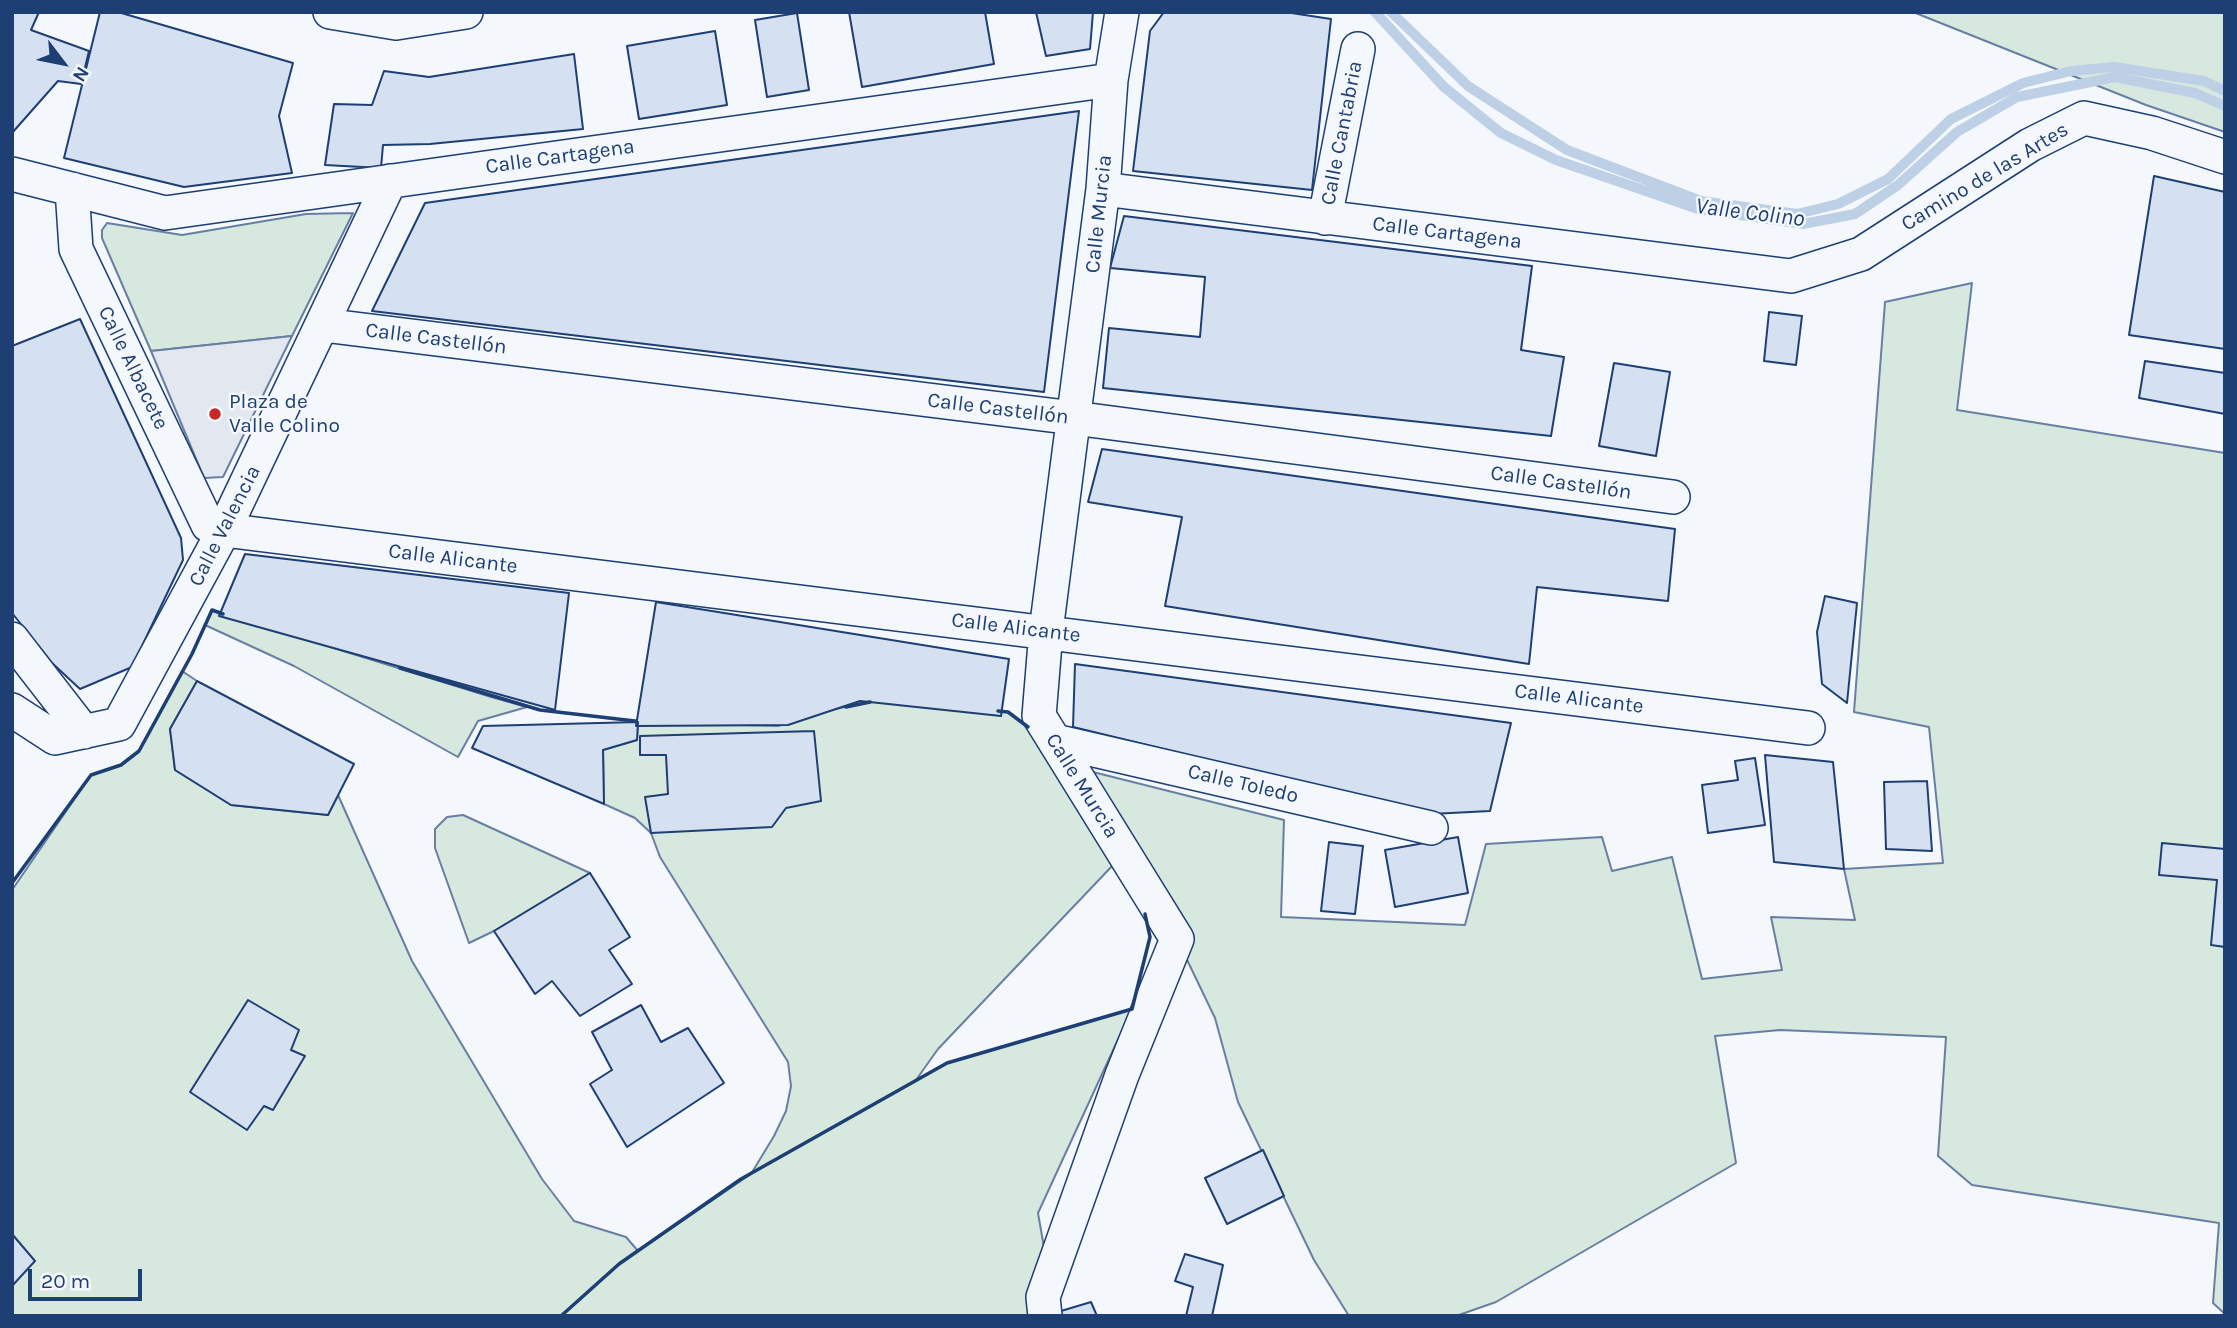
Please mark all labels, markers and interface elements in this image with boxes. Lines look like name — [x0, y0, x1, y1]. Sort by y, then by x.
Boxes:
north arrow — [28, 28, 98, 98]
street label: Calle Cantabria — [1316, 59, 1368, 207]
text: N — [68, 63, 94, 86]
street label: Camino de las Artes — [1897, 117, 2073, 237]
street label: Calle Cartagena — [484, 134, 636, 180]
street label: Calle Murcia — [1080, 154, 1118, 274]
water label: Valle Colino — [1694, 193, 1806, 233]
street label: Calle Cartagena — [1371, 211, 1523, 255]
street label: Calle Albacete — [92, 302, 174, 434]
street label: Calle Castellón — [364, 318, 508, 360]
street label: Calle Castellón — [926, 388, 1070, 430]
place label: Plaza de Valle Colino — [229, 389, 340, 439]
marker: Plaza de Valle Colino — [207, 406, 223, 422]
street label: Calle Valencia — [184, 461, 266, 591]
street label: Calle Castellón — [1489, 461, 1633, 505]
street label: Calle Alicante — [387, 539, 519, 579]
street label: Calle Alicante — [950, 608, 1082, 648]
street label: Calle Alicante — [1513, 679, 1645, 719]
street label: Calle Murcia — [1040, 729, 1124, 843]
street label: Calle Toledo — [1185, 759, 1301, 809]
scale bar — [32, 1254, 145, 1298]
text: 20 m — [41, 1269, 90, 1293]

